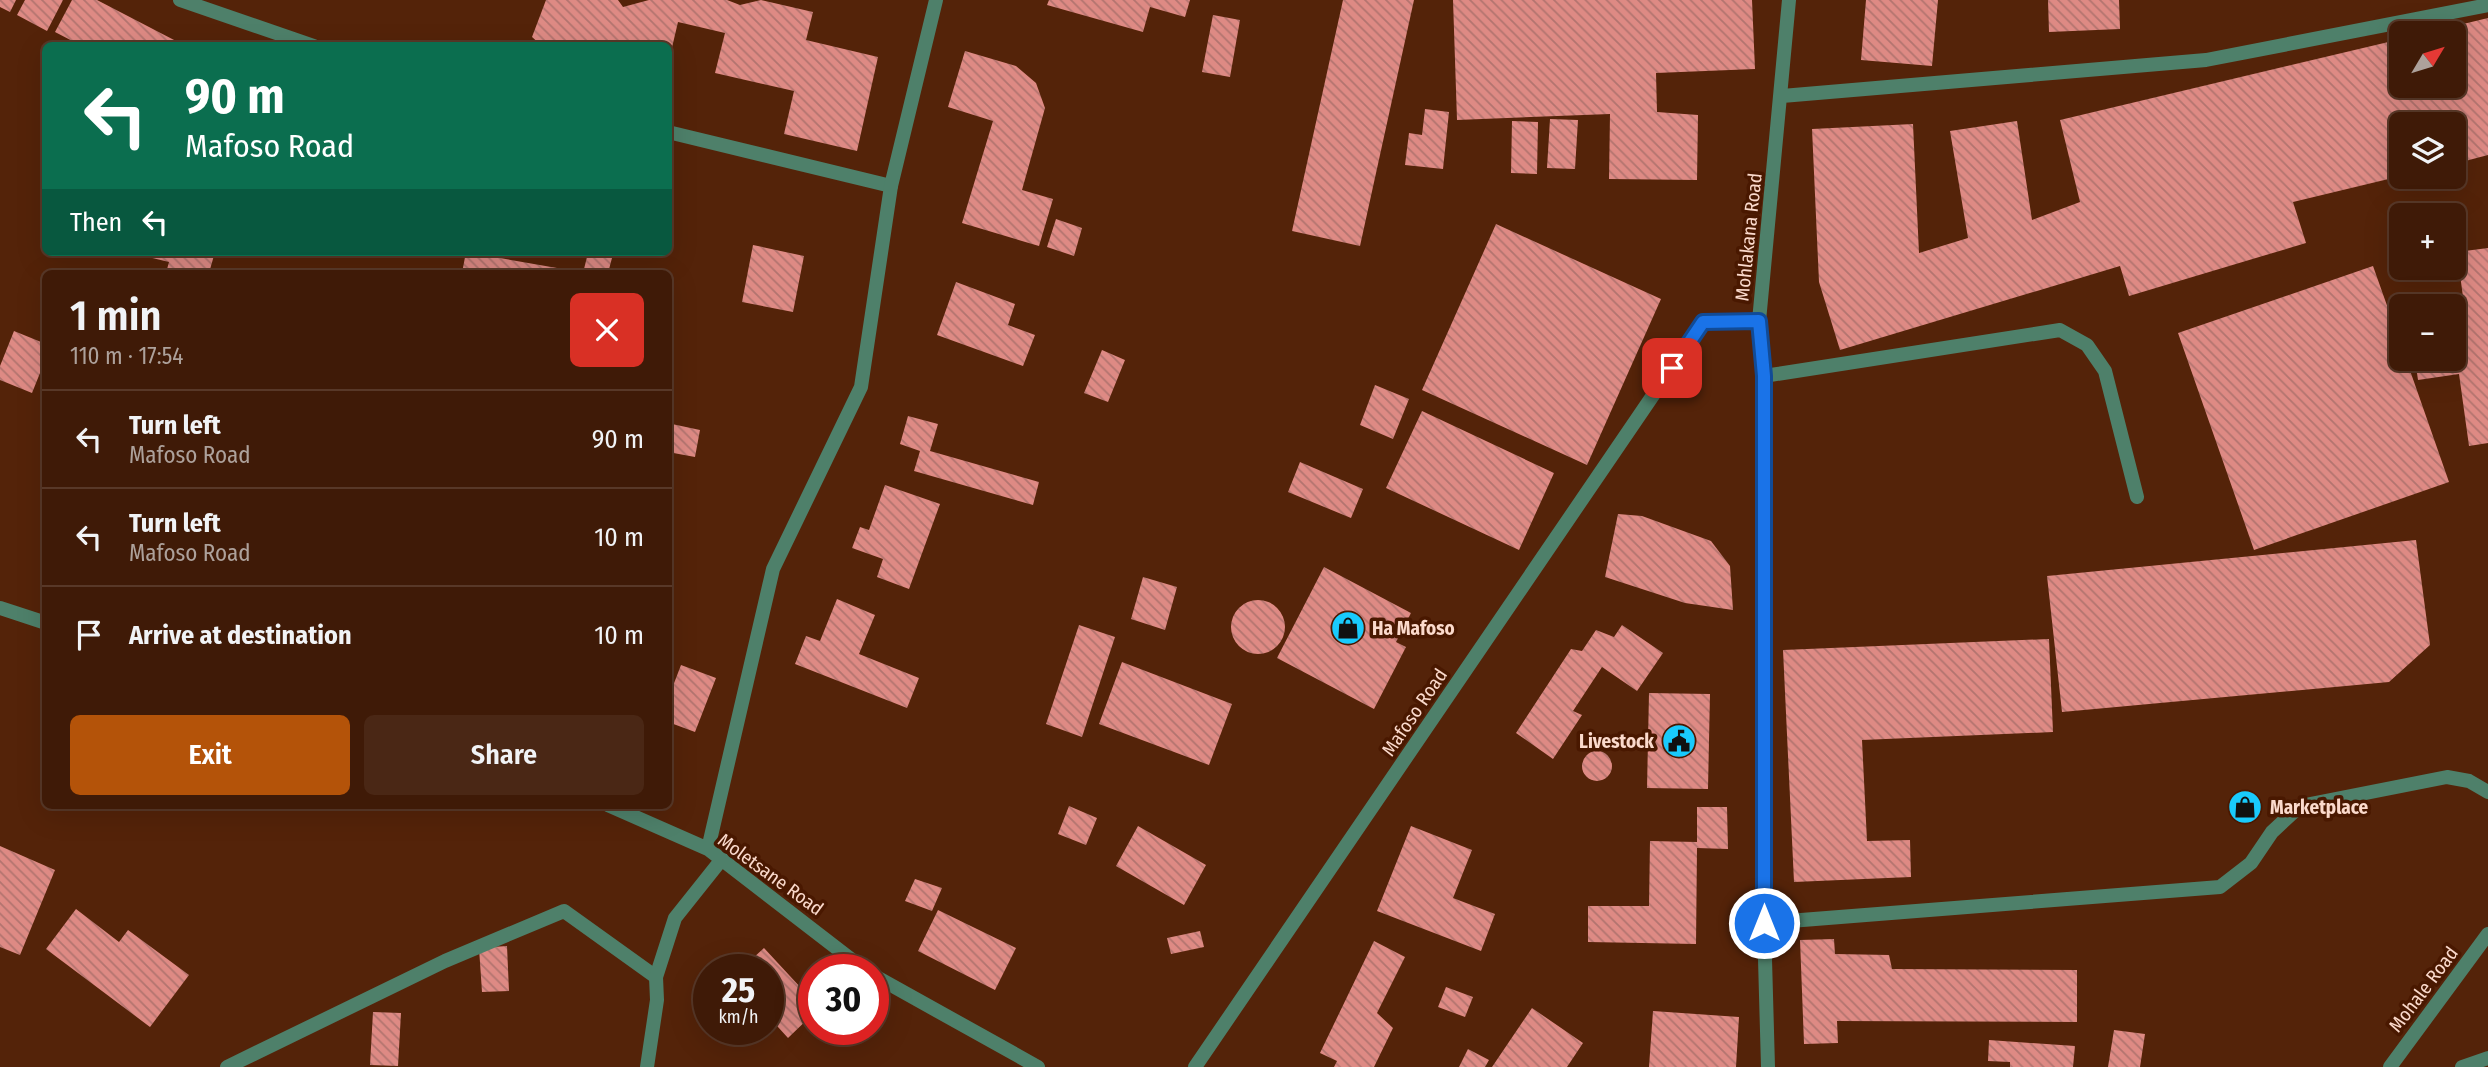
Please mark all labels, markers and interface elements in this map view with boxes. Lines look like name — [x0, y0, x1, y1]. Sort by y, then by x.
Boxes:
north arrow — [2389, 21, 2466, 98]
map controls — [2389, 21, 2466, 371]
text: 90 m — [185, 67, 285, 126]
icon: left — [70, 70, 161, 161]
button: layers — [2389, 112, 2466, 189]
text: Mafoso Road — [185, 127, 354, 165]
street label: Mohlakana Road — [1730, 172, 1767, 302]
icon: left — [136, 203, 174, 241]
button: + — [2389, 203, 2466, 280]
text: Then — [70, 207, 122, 238]
text: 1 min — [70, 291, 161, 341]
button: close — [570, 293, 644, 367]
button: − — [2389, 294, 2466, 371]
pin — [1642, 338, 1702, 398]
text: 110 m · 17:54 — [70, 342, 183, 370]
icon: arrive — [1653, 349, 1691, 387]
text: Turn left — [129, 410, 221, 441]
icon: left — [70, 420, 108, 458]
text: 90 m — [592, 424, 644, 455]
text: Mafoso Road — [129, 441, 251, 469]
text: Turn left — [129, 508, 221, 539]
icon: left — [70, 518, 108, 556]
text: 10 m — [594, 522, 644, 553]
text: Mafoso Road — [129, 539, 251, 567]
shop icon: Ha Mafoso — [1329, 609, 1367, 647]
icon: arrive — [70, 616, 108, 654]
place label: Ha Mafoso — [1372, 617, 1455, 640]
text: Arrive at destination — [129, 620, 352, 651]
text: 10 m — [594, 620, 644, 651]
street label: Mafoso Road — [1377, 664, 1452, 760]
button: Exit — [70, 715, 350, 795]
button: Share — [364, 715, 644, 795]
public building icon: Livestock — [1660, 722, 1698, 760]
place label: Livestock — [1579, 730, 1654, 753]
shop icon: Marketplace — [2226, 788, 2264, 826]
place label: Marketplace — [2270, 796, 2369, 819]
street label: Moletsane Road — [714, 828, 828, 920]
position arrow — [1727, 886, 1801, 960]
street label: Mohale Road — [2384, 942, 2463, 1036]
speed limit sign: 30 — [798, 954, 889, 1045]
text: 25 — [722, 969, 755, 1011]
text: km/h — [718, 1006, 759, 1028]

